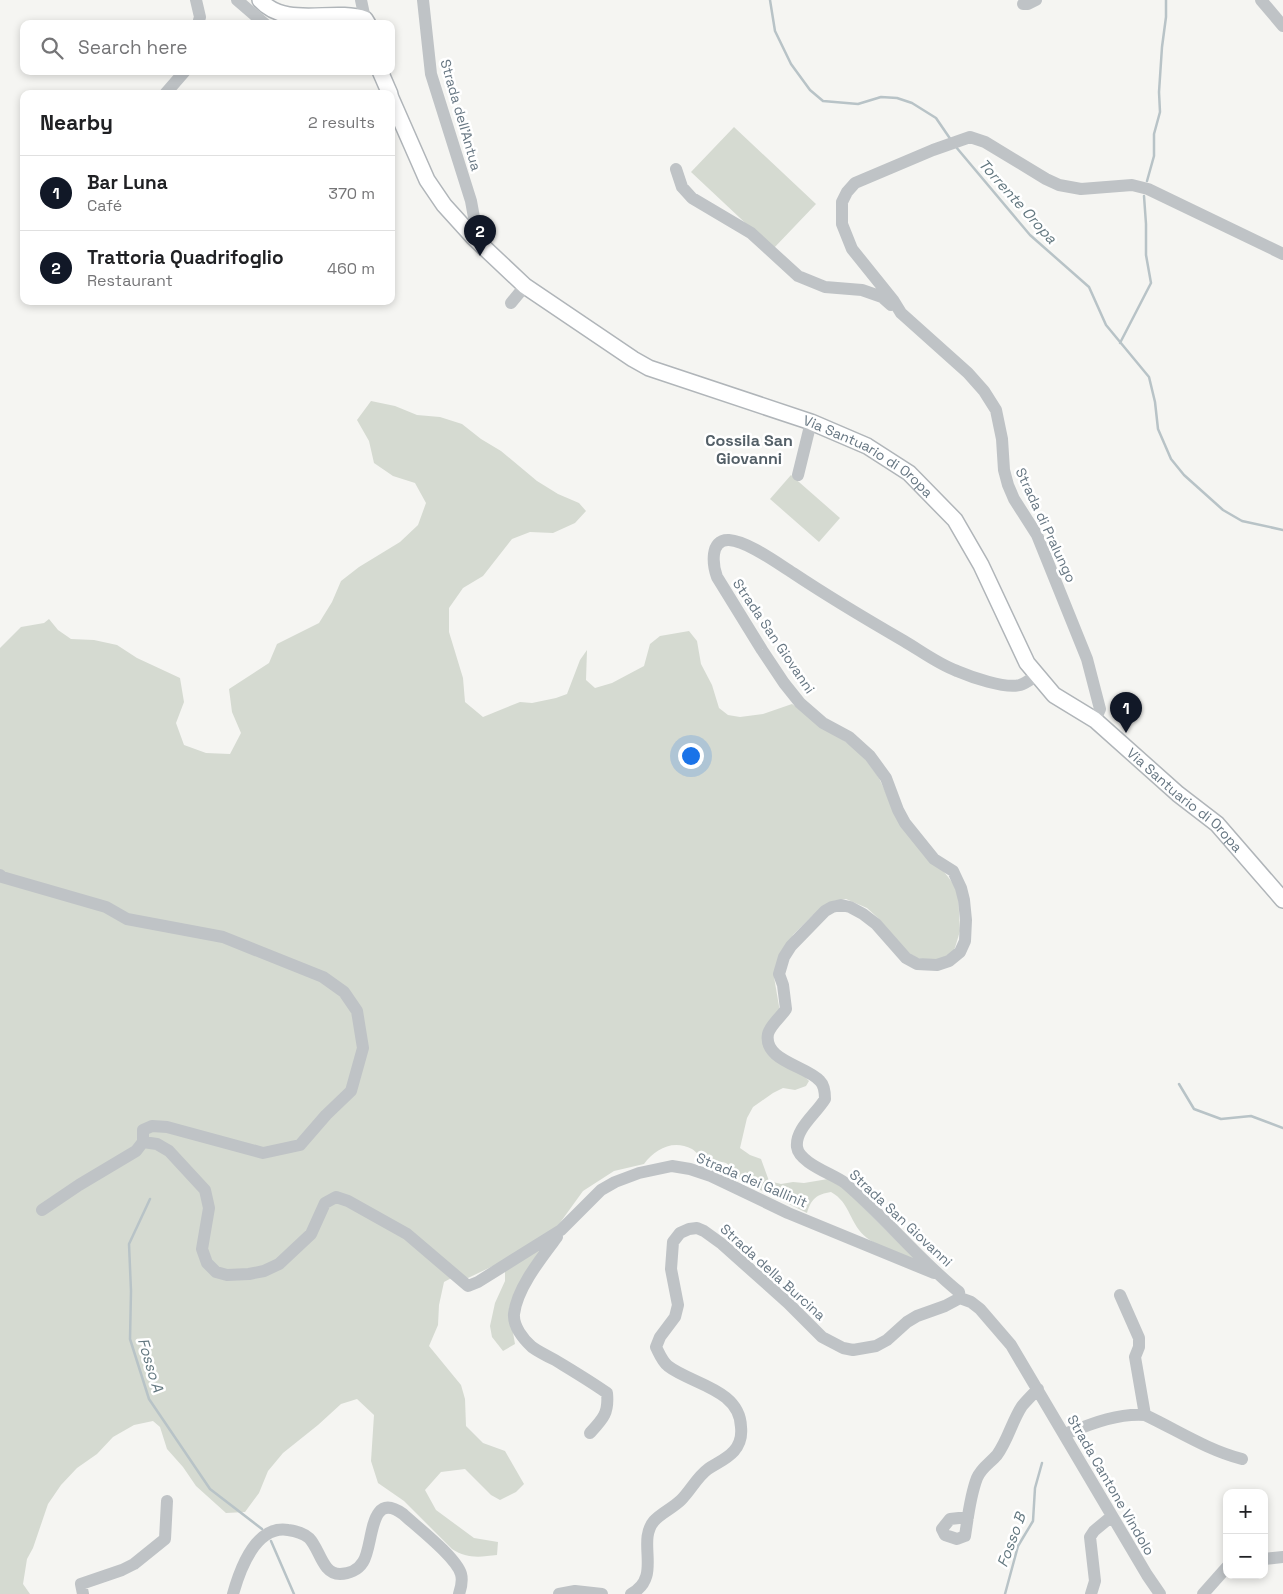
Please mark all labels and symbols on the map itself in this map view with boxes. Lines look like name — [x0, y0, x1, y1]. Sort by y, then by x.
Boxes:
street label: Strada dell'Antua — [436, 57, 486, 173]
water label: Torrente Oropa — [975, 155, 1061, 248]
pin: 2 — [464, 215, 496, 256]
street label: Via Santuario di Oropa — [801, 411, 937, 501]
district label: Cossila San Giovanni — [705, 430, 793, 469]
street label: Strada di Pralungo — [1012, 465, 1080, 585]
street label: Strada San Giovanni — [729, 575, 819, 697]
pin: 1 — [1110, 692, 1142, 733]
your location — [678, 743, 704, 769]
street label: Via Santuario di Oropa — [1123, 744, 1246, 856]
street label: Strada dei Gallinit — [694, 1148, 810, 1212]
street label: Strada San Giovanni — [846, 1166, 956, 1270]
street label: Strada della Burcina — [717, 1220, 829, 1324]
water label: Fosso A — [134, 1336, 168, 1395]
street label: Strada Cantone Vindolo — [1063, 1411, 1159, 1559]
water label: Fosso B — [992, 1508, 1030, 1570]

